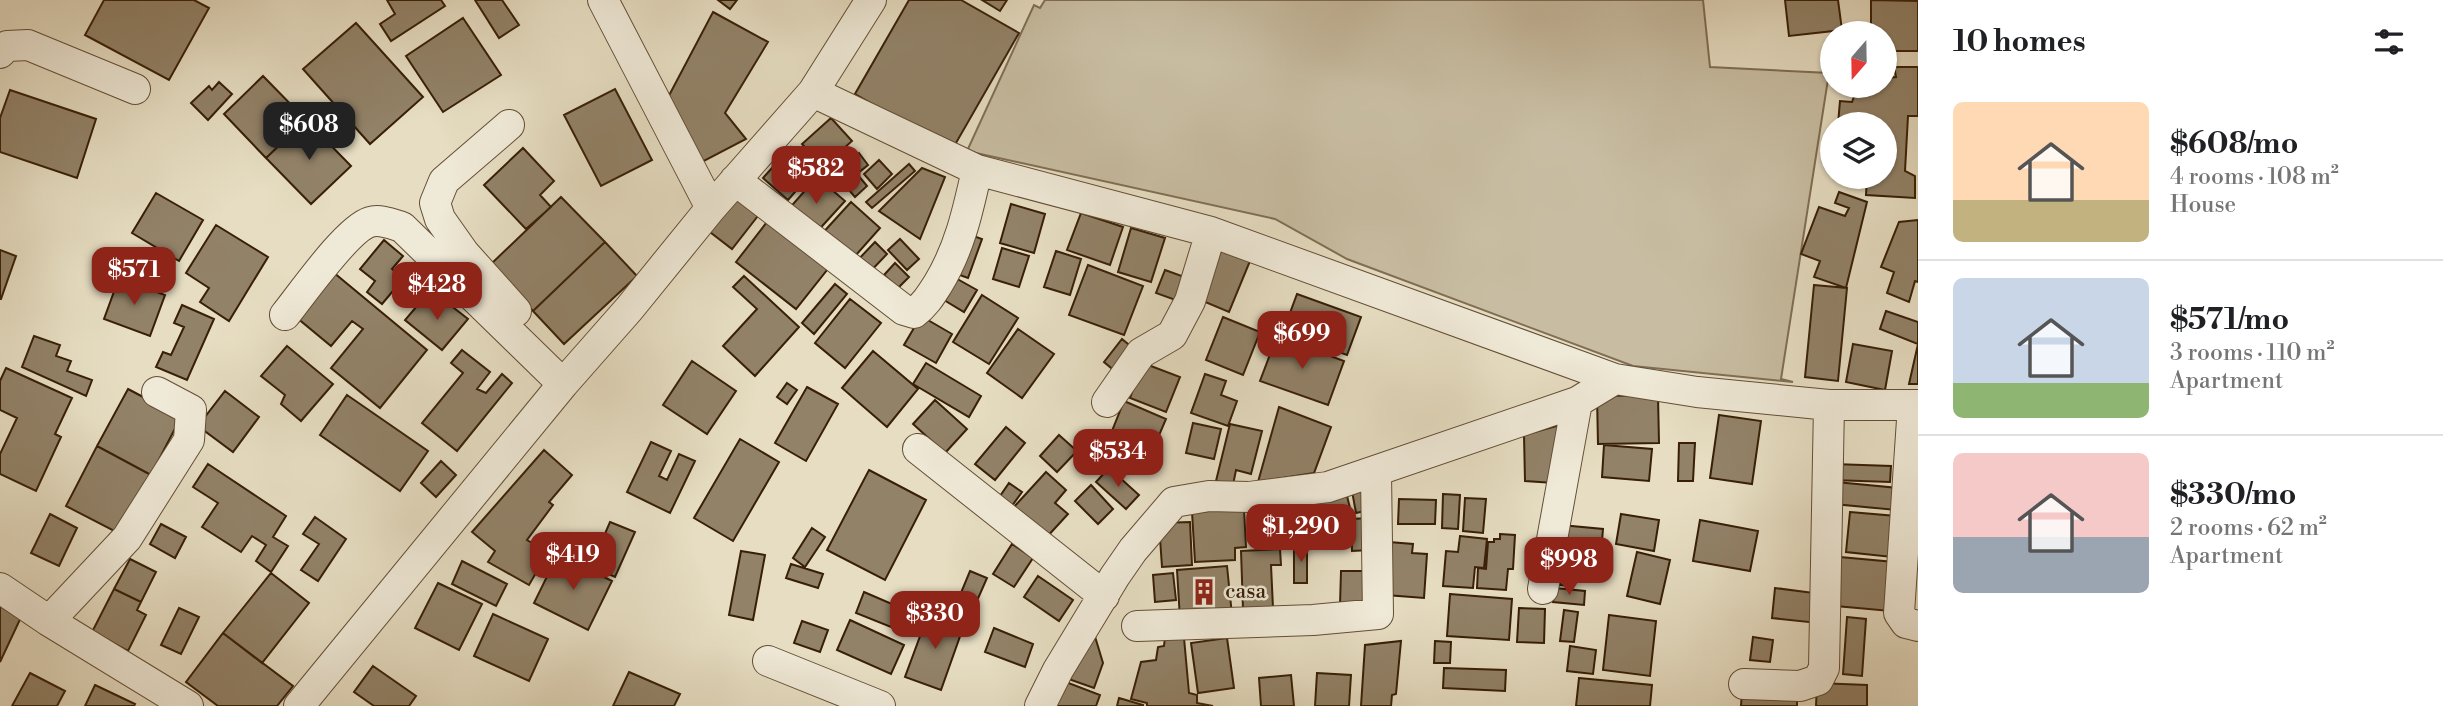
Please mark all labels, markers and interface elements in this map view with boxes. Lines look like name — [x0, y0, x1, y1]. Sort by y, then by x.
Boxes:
north arrow — [1820, 21, 1897, 98]
map controls — [1820, 21, 1897, 189]
text: 10 homes — [1953, 23, 2086, 61]
icon: filters — [2370, 23, 2408, 61]
pin: $608 — [268, 102, 350, 162]
text: $608 — [279, 111, 339, 139]
button: layers — [1820, 112, 1897, 189]
text: $608/mo — [2170, 125, 2298, 163]
icon: home — [2009, 130, 2093, 214]
pin: $582 — [775, 146, 857, 206]
text: $582 — [788, 155, 844, 183]
text: 4 rooms · 108 m² — [2170, 163, 2339, 191]
text: House — [2170, 191, 2236, 219]
pin: $571 — [93, 247, 175, 307]
text: $571 — [108, 256, 160, 284]
pin: $428 — [396, 262, 478, 322]
text: $428 — [408, 271, 466, 299]
text: $571/mo — [2170, 301, 2289, 339]
icon: home — [2009, 306, 2093, 390]
pin: $699 — [1261, 312, 1343, 371]
text: $699 — [1273, 320, 1331, 348]
text: 3 rooms · 110 m² — [2170, 339, 2334, 367]
text: Apartment — [2170, 367, 2283, 395]
pin: $534 — [1077, 430, 1159, 489]
text: $534 — [1089, 438, 1147, 466]
text: $330/mo — [2170, 476, 2296, 514]
icon: home — [2009, 481, 2093, 565]
pin: $1,290 — [1244, 504, 1358, 564]
text: $1,290 — [1262, 513, 1340, 541]
text: 2 rooms · 62 m² — [2170, 514, 2327, 542]
pin: $419 — [532, 532, 614, 592]
pin: $998 — [1528, 538, 1610, 597]
text: $419 — [546, 541, 600, 569]
text: Apartment — [2170, 542, 2283, 570]
text: $998 — [1540, 546, 1598, 574]
building icon: casa — [1189, 577, 1219, 607]
place label: casa — [1225, 579, 1266, 605]
pin: $330 — [894, 592, 976, 651]
text: $330 — [906, 600, 964, 628]

